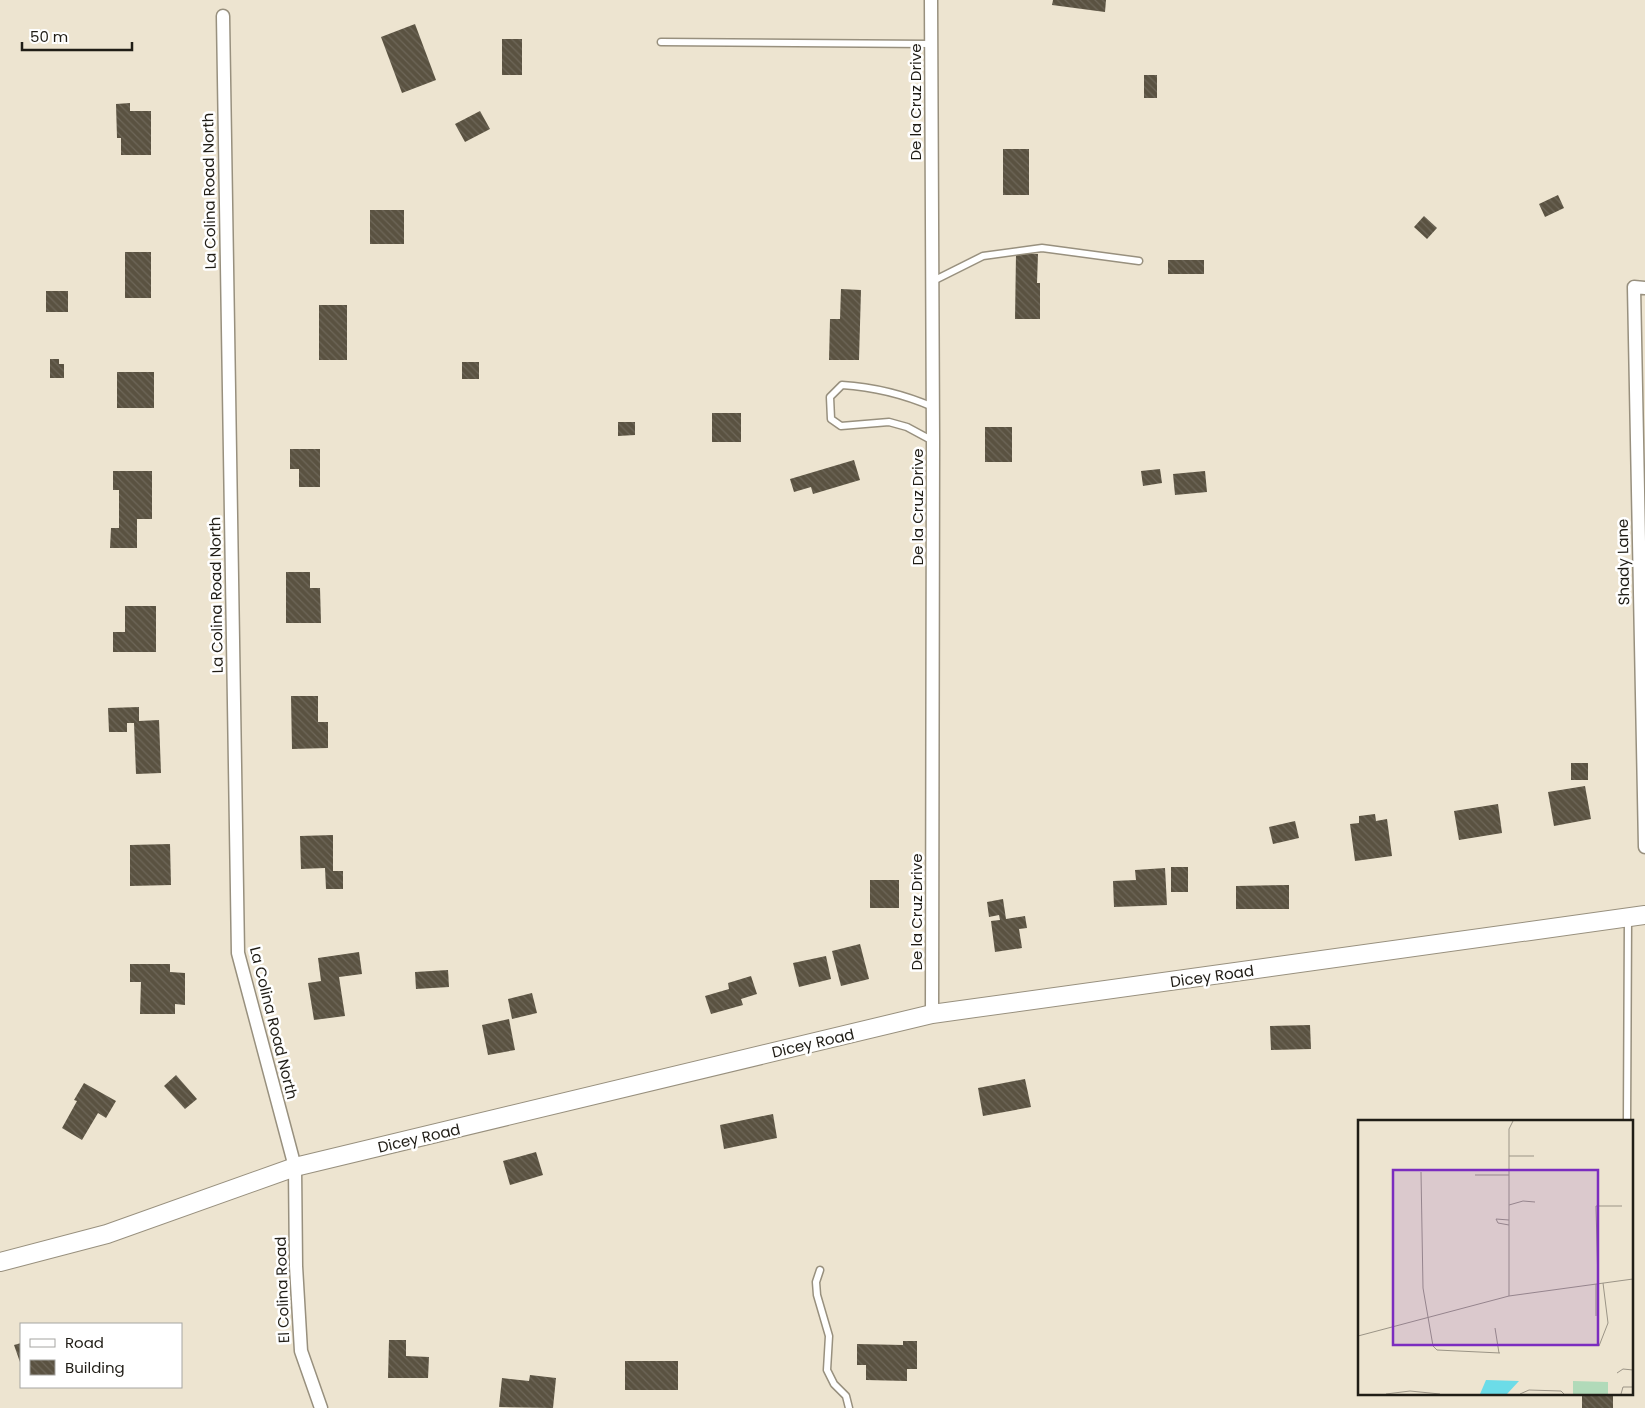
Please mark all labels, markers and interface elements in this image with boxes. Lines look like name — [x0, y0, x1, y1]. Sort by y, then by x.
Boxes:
scale bar — [22, 20, 132, 52]
text: 50 m — [30, 26, 68, 47]
street label: De la Cruz Drive — [905, 44, 926, 160]
street label: La Colina Road North — [197, 112, 221, 270]
street label: De la Cruz Drive — [907, 449, 928, 565]
street label: La Colina Road North — [204, 516, 228, 674]
street label: Shady Lane — [1612, 518, 1634, 606]
street label: De la Cruz Drive — [906, 854, 927, 970]
street label: La Colina Road North — [245, 944, 303, 1102]
street label: Dicey Road — [1169, 960, 1255, 992]
street label: Dicey Road — [770, 1023, 856, 1063]
street label: Dicey Road — [376, 1118, 462, 1158]
inset map — [1358, 1120, 1632, 1396]
street label: El Colina Road — [270, 1236, 294, 1344]
legend — [20, 1323, 182, 1388]
text: Road — [65, 1332, 104, 1353]
text: Building — [65, 1357, 125, 1378]

